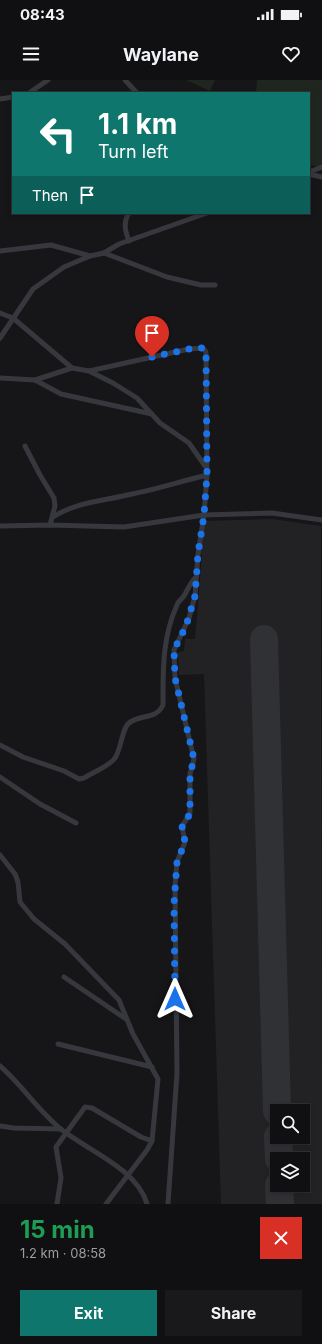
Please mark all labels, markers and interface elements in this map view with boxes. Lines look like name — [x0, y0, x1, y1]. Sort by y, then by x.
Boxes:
text: 08:43 — [20, 5, 65, 24]
icon: menu — [20, 43, 42, 65]
icon: heart — [280, 43, 302, 65]
text: Waylane — [123, 44, 199, 65]
text: 1.1 km — [98, 107, 177, 141]
icon: left — [32, 108, 84, 160]
text: Turn left — [98, 141, 168, 162]
icon: arrive — [76, 184, 98, 206]
text: Then — [32, 186, 68, 205]
pin — [135, 316, 169, 357]
icon: arrive — [141, 322, 163, 344]
position arrow — [154, 978, 196, 1020]
map controls — [270, 1104, 310, 1192]
button: search — [270, 1104, 310, 1144]
button: layers — [270, 1152, 310, 1192]
text: 15 min — [20, 1215, 95, 1244]
button: close — [260, 1217, 302, 1259]
text: 1.2 km · 08:58 — [20, 1245, 106, 1261]
button: Exit — [20, 1290, 157, 1336]
button: Share — [165, 1290, 302, 1336]

